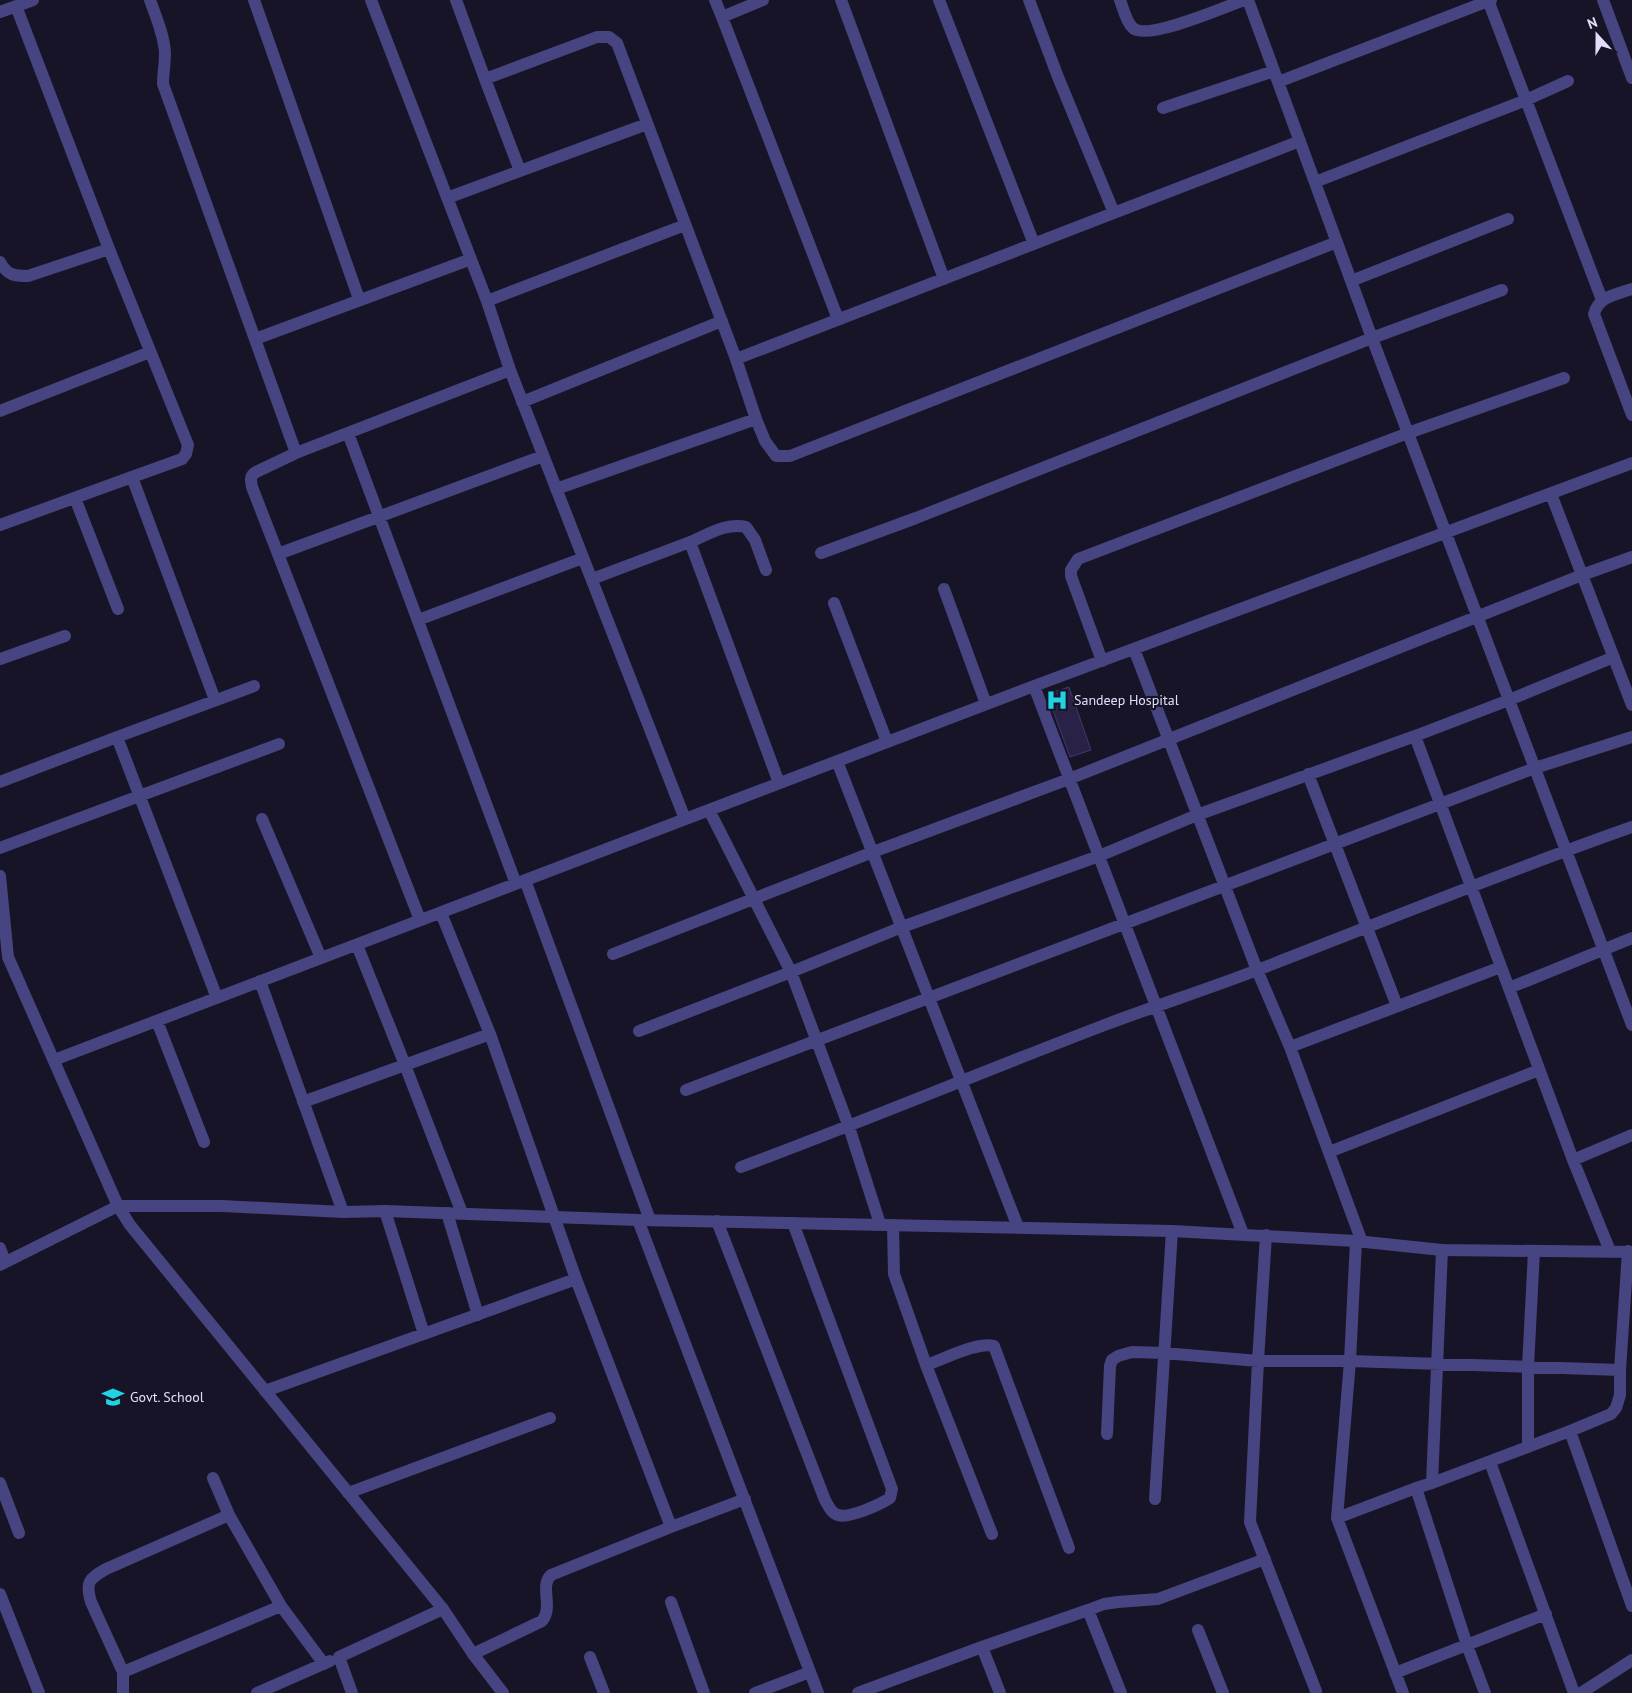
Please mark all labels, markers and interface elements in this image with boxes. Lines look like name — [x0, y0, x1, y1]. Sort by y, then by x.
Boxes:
north arrow — [1572, 10, 1622, 60]
text: N — [1585, 13, 1600, 33]
hospital icon: Sandeep Hospital — [1044, 687, 1070, 713]
place label: Sandeep Hospital — [1074, 691, 1179, 709]
school or university icon: Govt. School — [100, 1384, 126, 1410]
place label: Govt. School — [130, 1388, 204, 1406]

